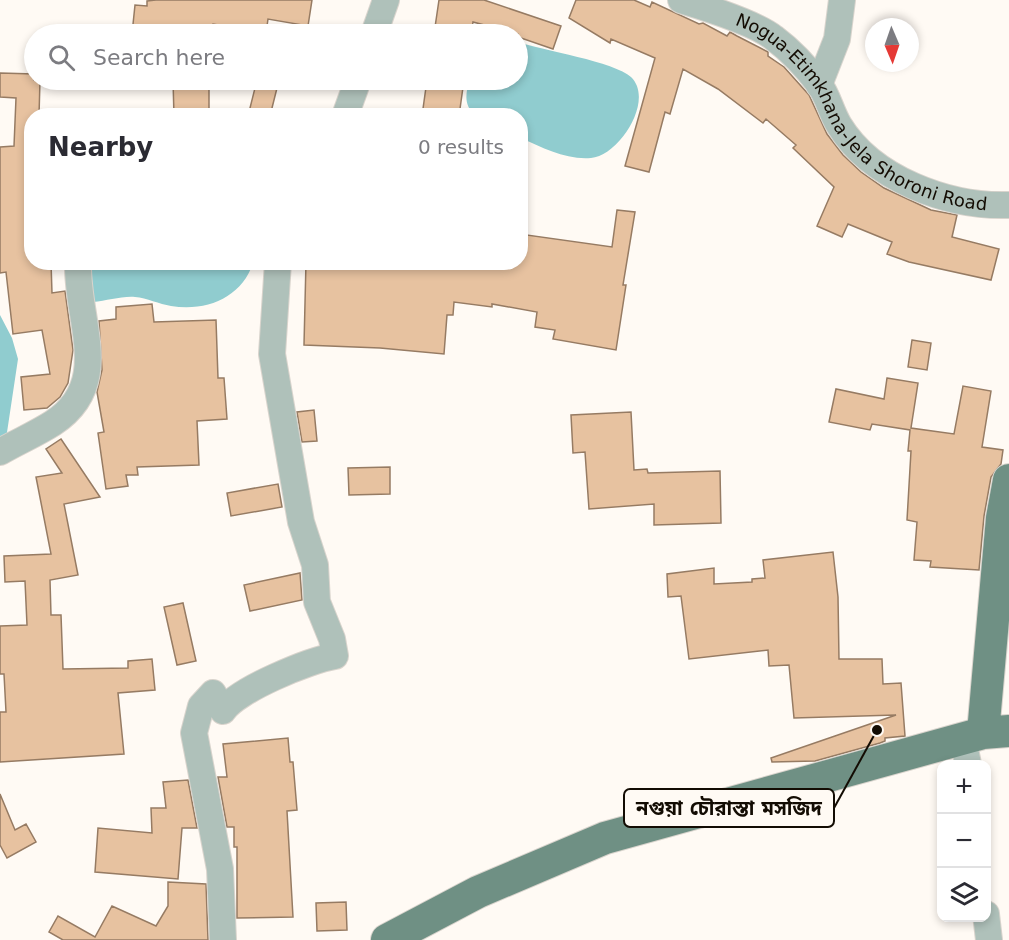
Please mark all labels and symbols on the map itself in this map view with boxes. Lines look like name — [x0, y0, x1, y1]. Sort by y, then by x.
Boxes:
street label: Nogua-Etimkhana-Jela Shoroni Road — [733, 9, 988, 215]
north arrow — [865, 18, 919, 72]
callout: নগুয়া চৌরাস্তা মসজিদ — [624, 789, 834, 827]
text: নগুয়া চৌরাস্তা মসজিদ — [635, 796, 823, 820]

